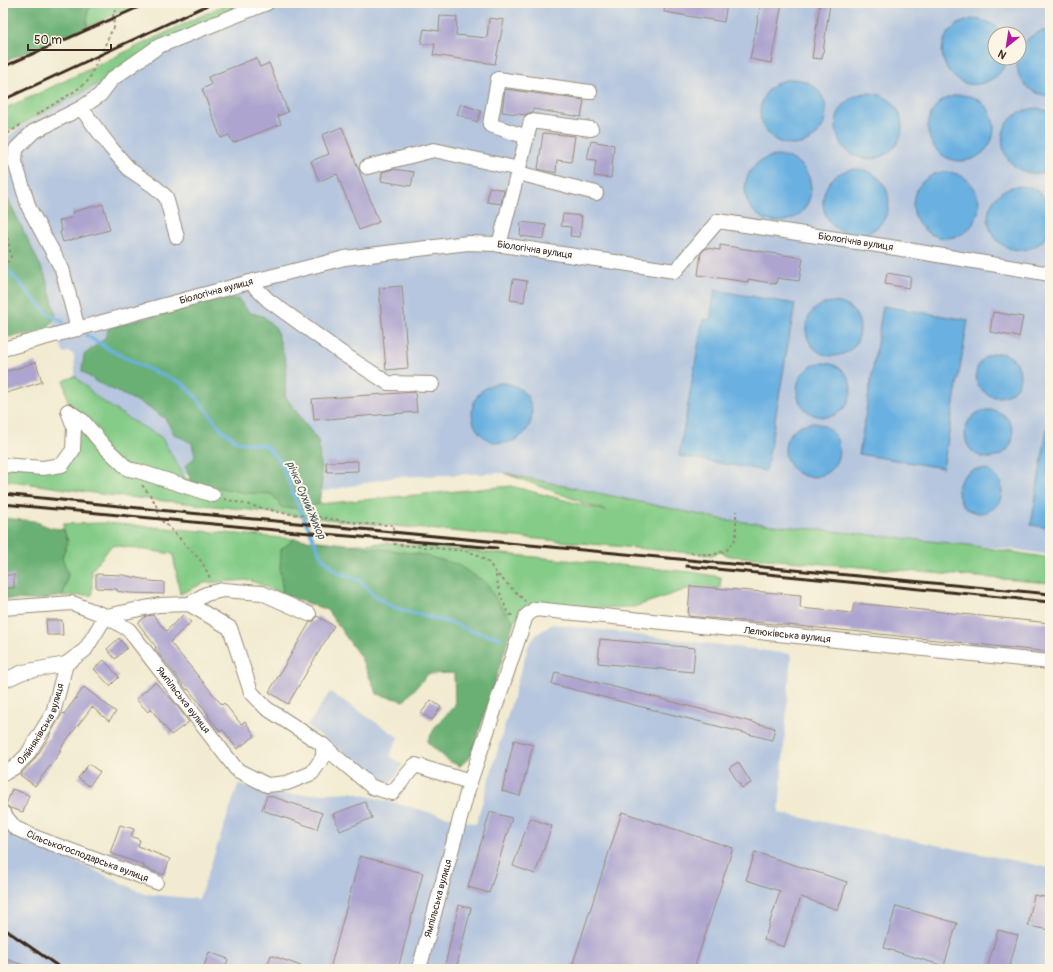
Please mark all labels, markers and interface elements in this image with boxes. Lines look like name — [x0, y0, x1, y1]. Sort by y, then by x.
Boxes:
scale bar — [28, 26, 111, 52]
north arrow — [987, 26, 1027, 66]
text: 50 m — [34, 33, 62, 48]
text: N — [995, 46, 1009, 62]
street label: Біологічна вулиця — [817, 230, 894, 253]
street label: Біологічна вулиця — [496, 238, 573, 261]
street label: Біологічна вулиця — [178, 275, 255, 307]
water label: річка Сухий Жихор — [284, 459, 329, 542]
street label: Лелюківська вулиця — [742, 624, 832, 645]
street label: Ямпільська вулиця — [154, 664, 213, 736]
street label: Олійняківська вулиця — [15, 682, 67, 767]
street label: Сільськогосподарська вулиця — [24, 828, 150, 885]
street label: Ямпільська вулиця — [422, 858, 455, 939]

